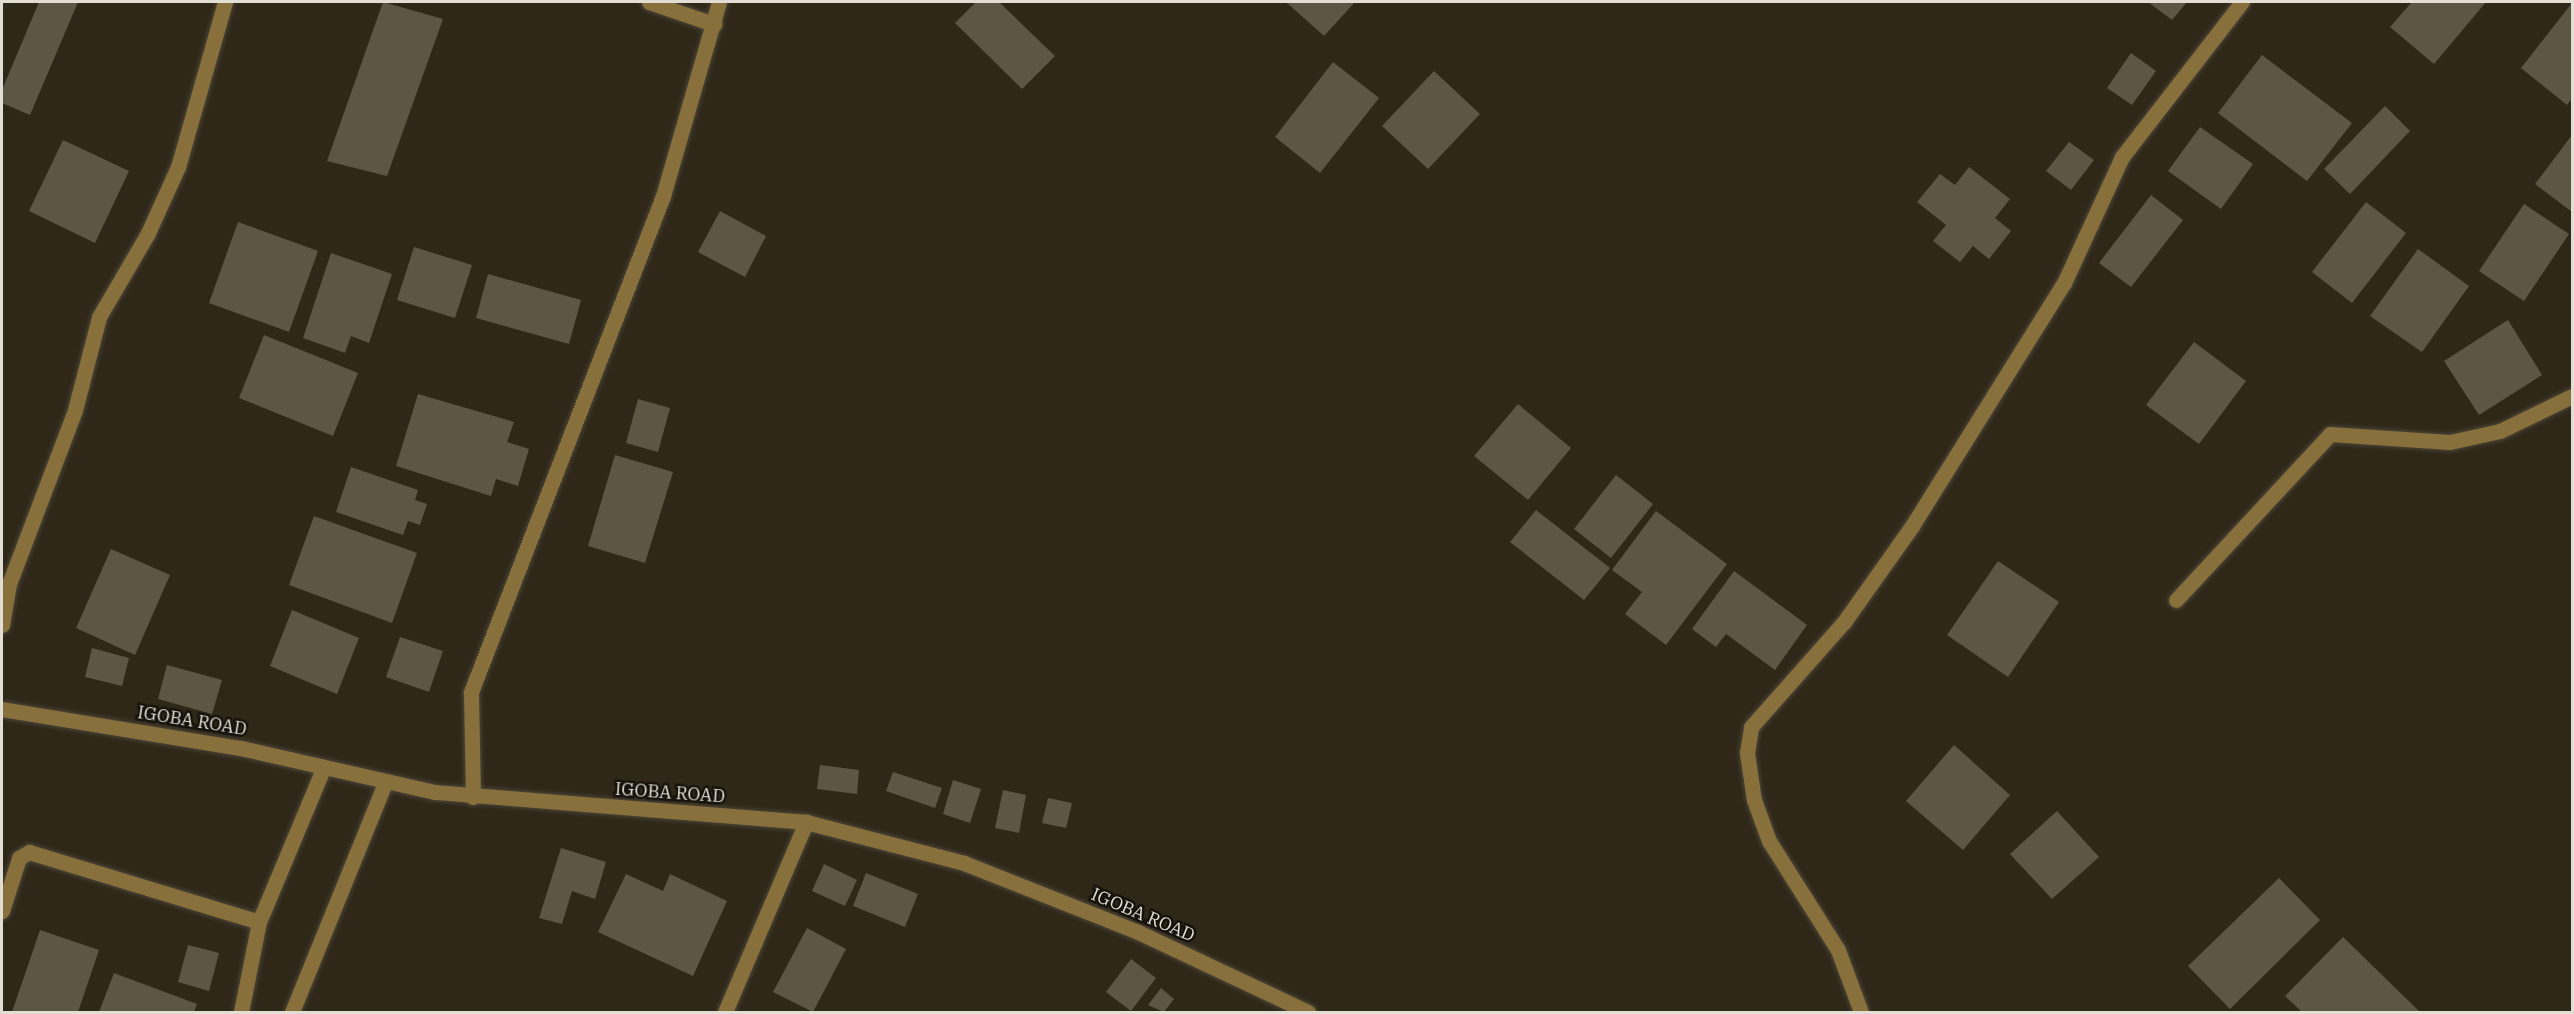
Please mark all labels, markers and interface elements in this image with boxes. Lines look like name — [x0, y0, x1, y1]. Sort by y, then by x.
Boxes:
street label: IGOBA ROAD — [136, 702, 248, 740]
street label: IGOBA ROAD — [614, 778, 726, 808]
street label: IGOBA ROAD — [1088, 884, 1198, 946]

